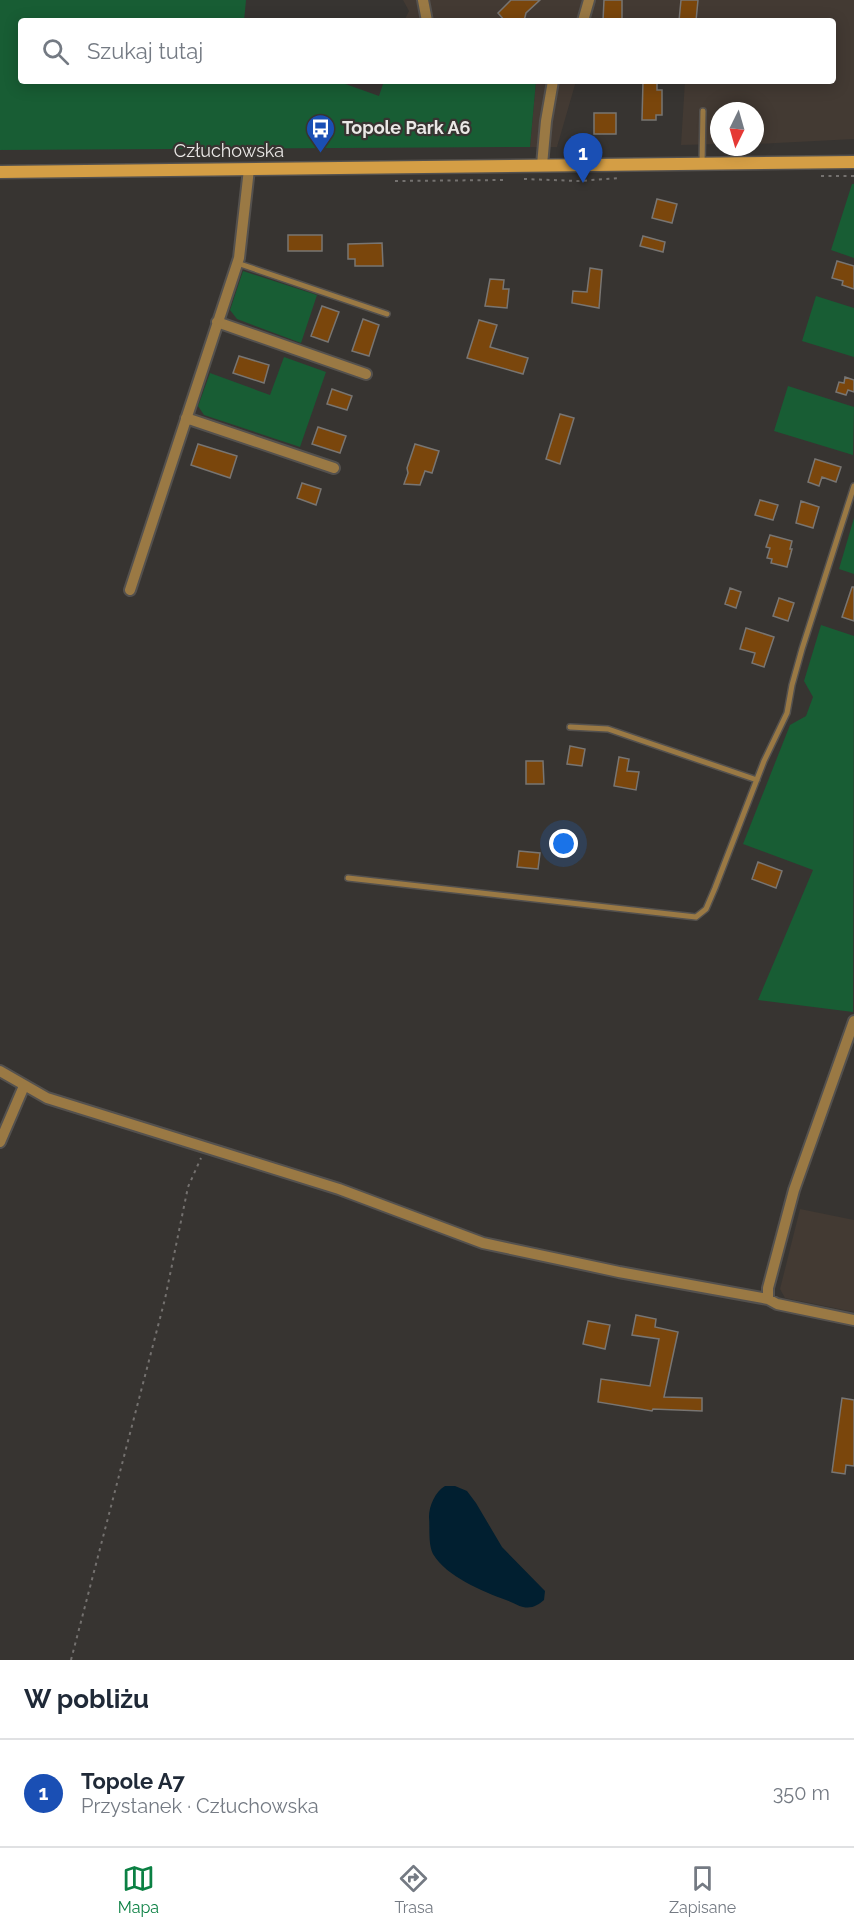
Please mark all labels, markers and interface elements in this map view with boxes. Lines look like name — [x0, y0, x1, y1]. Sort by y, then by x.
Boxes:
search box — [18, 18, 836, 84]
icon: search — [39, 35, 72, 68]
text: Szukaj tutaj — [87, 38, 203, 64]
north arrow — [710, 102, 764, 156]
bus stop icon: Topole Park A6 — [305, 112, 337, 154]
place label: Topole Park A6 — [342, 117, 470, 138]
pin: 1 — [564, 134, 602, 183]
street label: Człuchowska — [174, 140, 284, 161]
your location — [549, 829, 578, 858]
text: W pobliżu — [24, 1684, 149, 1714]
text: Topole A7 — [81, 1768, 185, 1794]
text: 1 — [39, 1781, 48, 1805]
text: 350 m — [773, 1781, 830, 1805]
text: Przystanek · Człuchowska — [81, 1794, 319, 1818]
tab: Mapa — [118, 1862, 159, 1917]
tab: Trasa — [394, 1862, 434, 1917]
tab: Zapisane — [669, 1862, 736, 1917]

